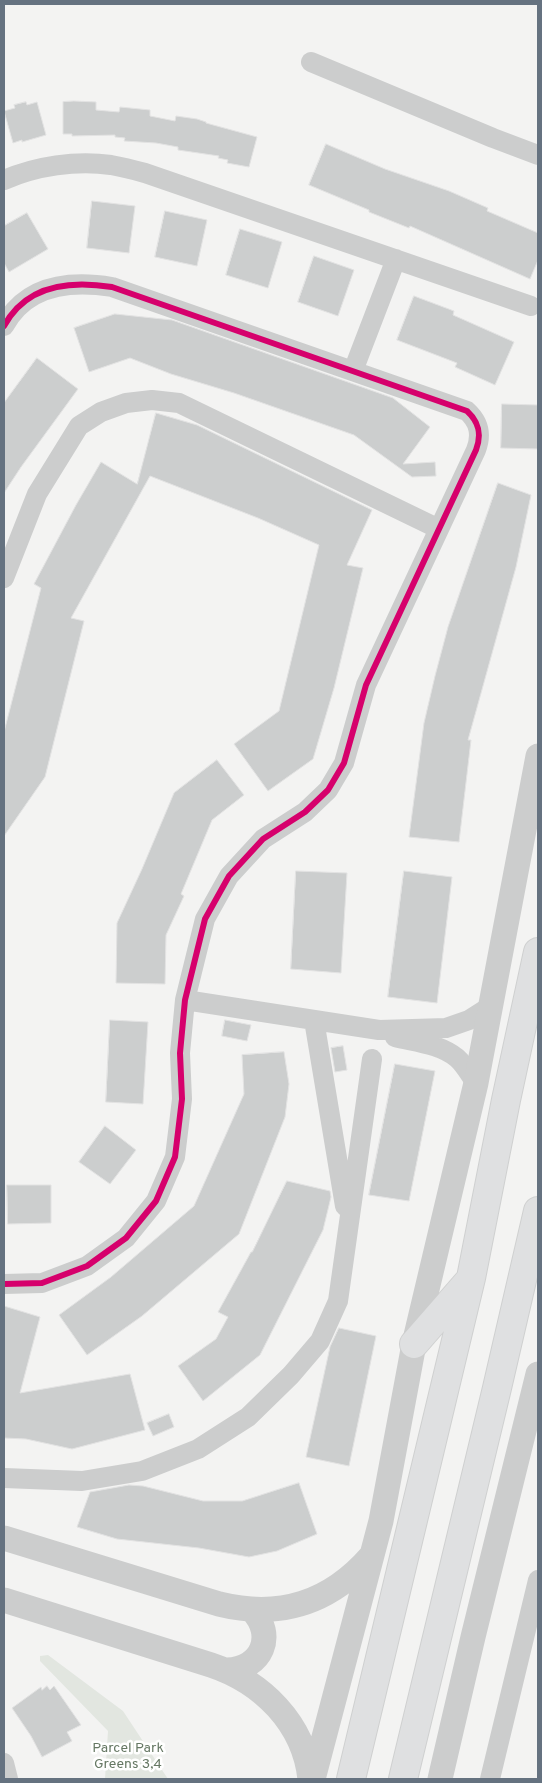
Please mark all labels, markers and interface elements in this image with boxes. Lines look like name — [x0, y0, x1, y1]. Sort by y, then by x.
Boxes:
park label: Parcel Park Greens 3,4 — [92, 1741, 164, 1774]

